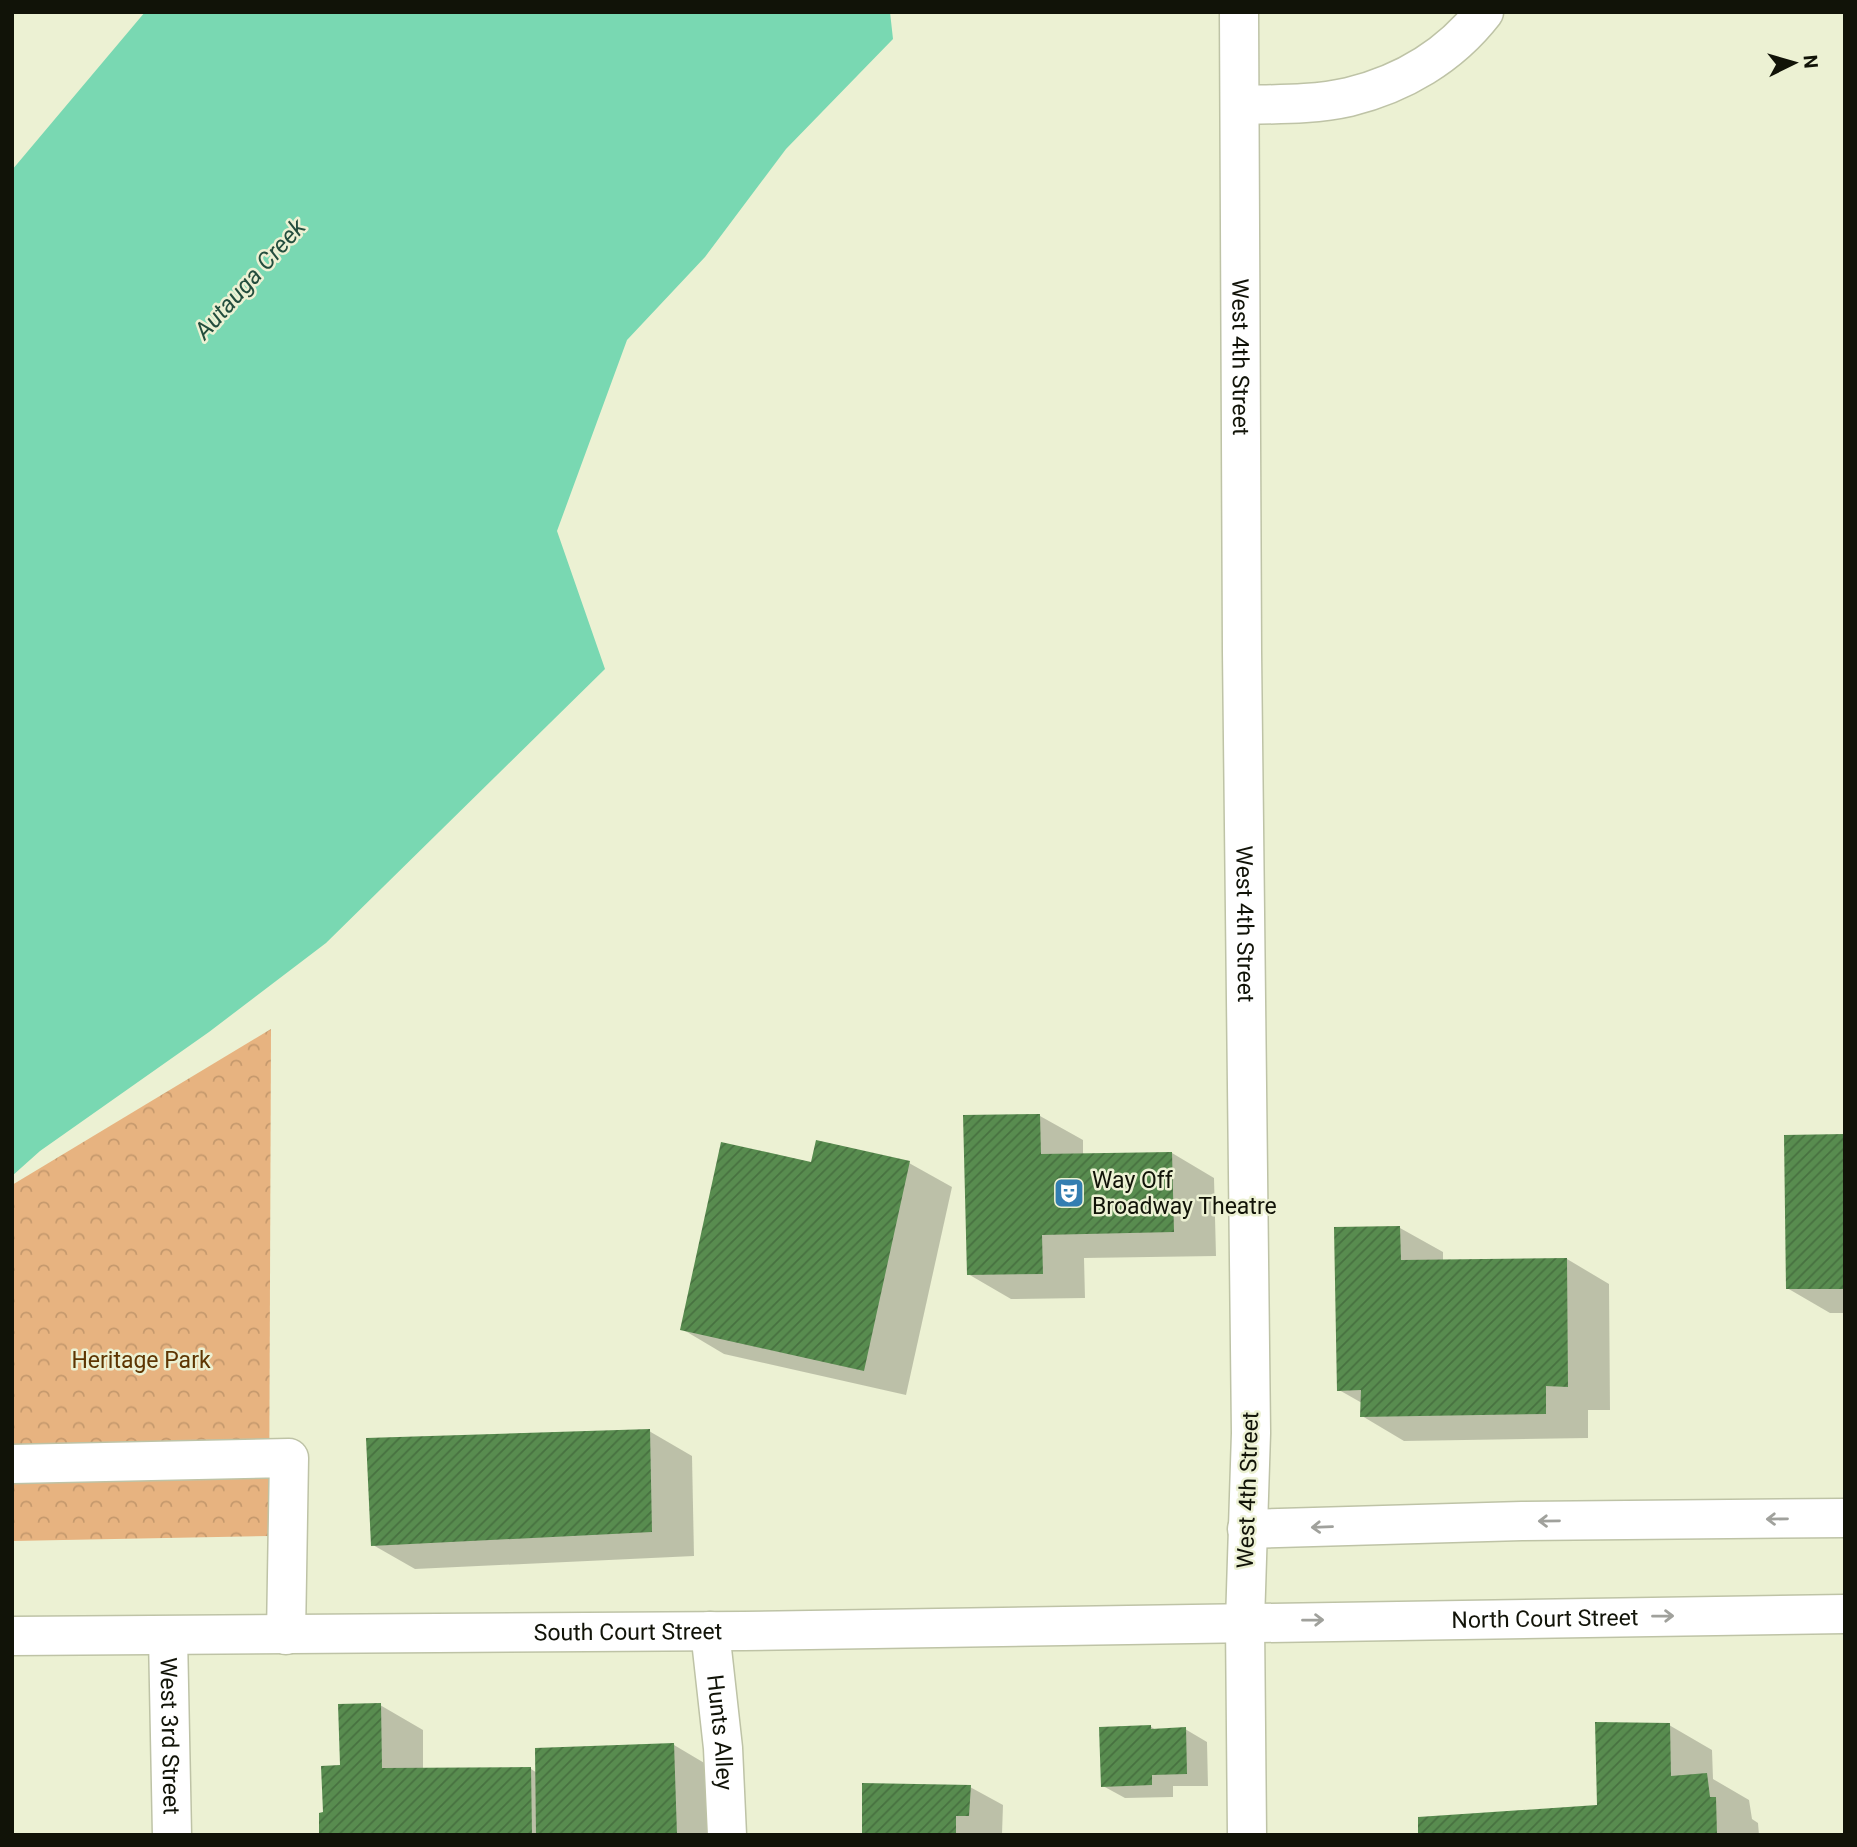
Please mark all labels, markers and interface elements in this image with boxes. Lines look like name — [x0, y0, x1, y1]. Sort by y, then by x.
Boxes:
north arrow — [1759, 28, 1829, 98]
text: N — [1798, 54, 1822, 69]
water label: Autauga Creek — [188, 212, 312, 346]
street label: West 4th Street — [1227, 278, 1254, 436]
street label: West 4th Street — [1231, 845, 1260, 1003]
place label: Way Off Broadway Theatre — [1092, 1167, 1277, 1220]
theatre icon: Way Off Broadway Theatre — [1052, 1176, 1086, 1210]
park label: Heritage Park — [71, 1347, 211, 1374]
street label: West 4th Street — [1232, 1411, 1264, 1569]
one-way arrow — [1765, 1512, 1788, 1525]
one-way arrow — [1538, 1514, 1561, 1528]
one-way arrow — [1310, 1520, 1333, 1534]
street label: North Court Street — [1451, 1604, 1639, 1634]
one-way arrow — [1651, 1609, 1674, 1623]
one-way arrow — [1301, 1614, 1324, 1627]
street label: South Court Street — [534, 1618, 722, 1646]
street label: West 3rd Street — [155, 1657, 185, 1815]
street label: Hunts Alley — [701, 1673, 738, 1791]

